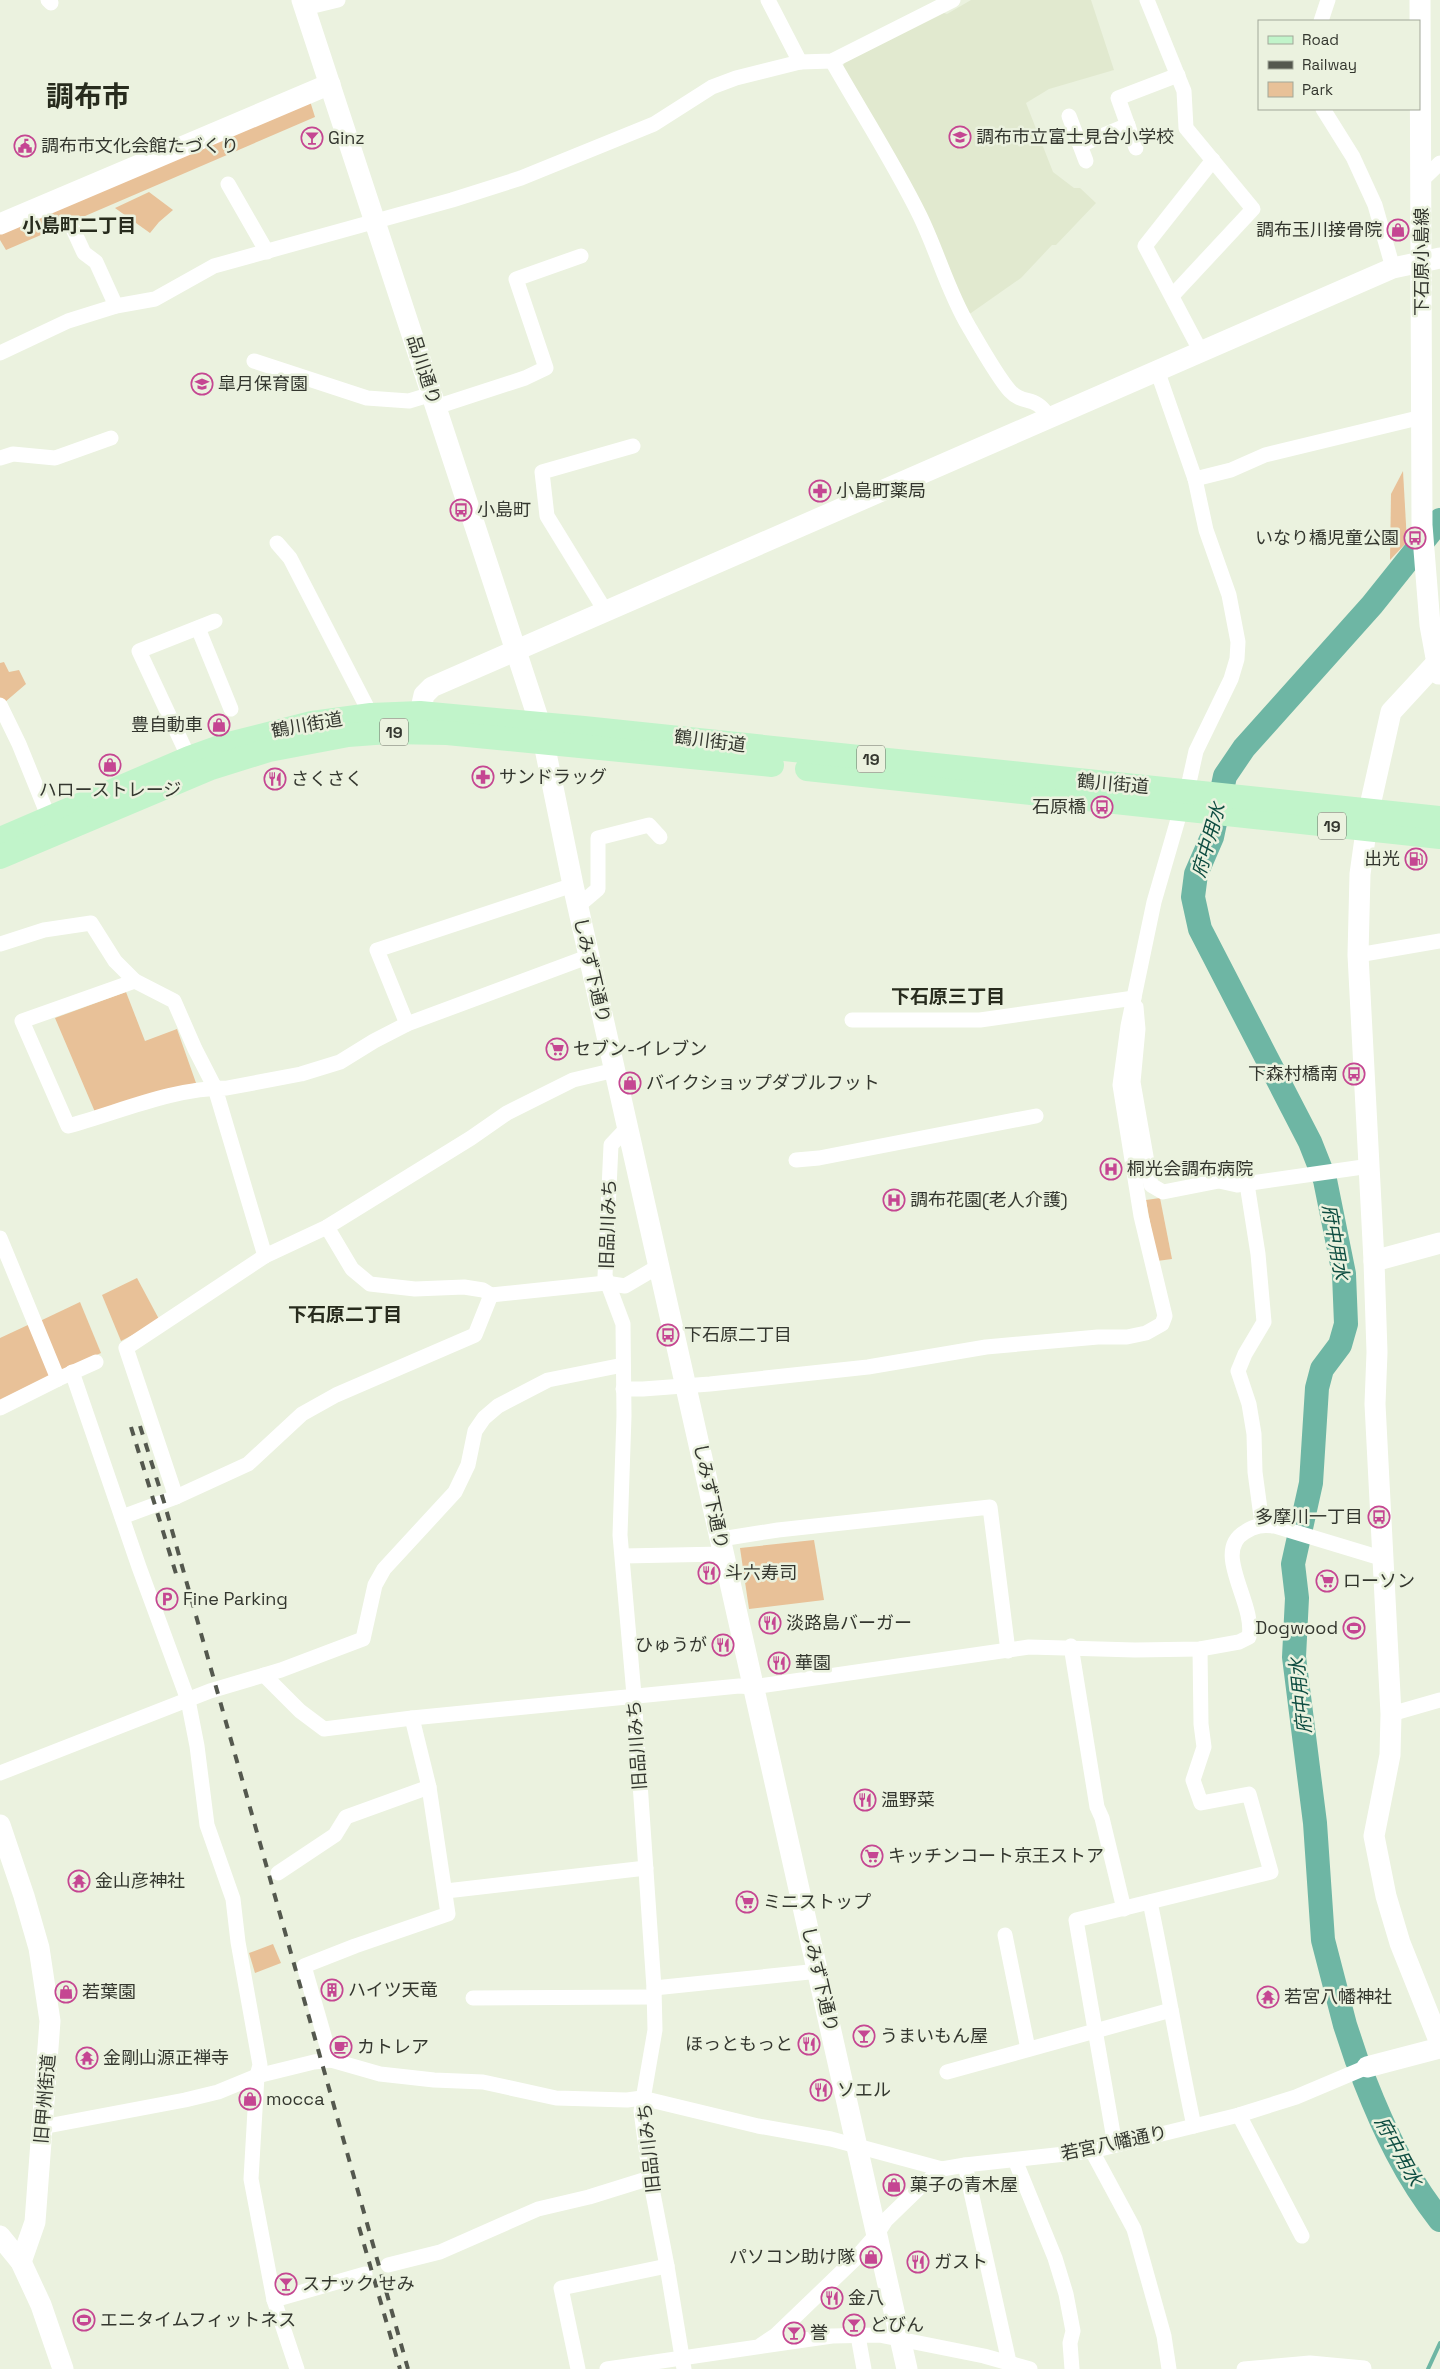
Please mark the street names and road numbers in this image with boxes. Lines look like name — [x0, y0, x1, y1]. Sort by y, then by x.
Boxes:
street label: 下石原小島線 — [1410, 208, 1433, 316]
street label: 品川通り — [402, 332, 447, 408]
street label: 鶴川街道 — [269, 707, 344, 742]
road number: 19 — [380, 719, 408, 746]
street label: 鶴川街道 — [673, 725, 747, 756]
road number: 19 — [857, 746, 885, 772]
street label: 鶴川街道 — [1076, 769, 1150, 798]
road number: 19 — [1318, 812, 1346, 839]
street label: しみず下通り — [569, 915, 616, 1025]
street label: 旧品川みち — [594, 1179, 621, 1269]
street label: しみず下通り — [689, 1441, 734, 1551]
street label: 旧品川みち — [622, 1699, 651, 1791]
street label: しみず下通り — [797, 1924, 844, 2034]
street label: 旧甲州街道 — [29, 2053, 60, 2145]
street label: 旧品川みち — [632, 2102, 665, 2194]
street label: 若宮八幡通り — [1059, 2120, 1169, 2165]

